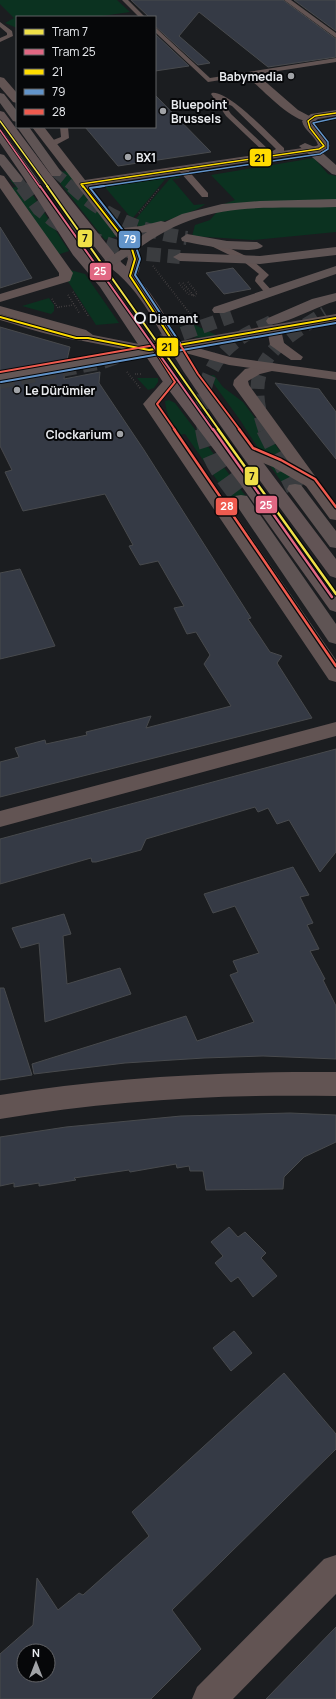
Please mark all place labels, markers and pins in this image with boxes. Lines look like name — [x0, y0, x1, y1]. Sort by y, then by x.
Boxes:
place label: Babymedia — [219, 68, 283, 85]
marker: Babymedia — [286, 71, 296, 81]
place label: Bluepoint Brussels — [171, 96, 227, 127]
marker: Bluepoint Brussels — [158, 106, 168, 116]
place label: BX1 — [136, 149, 156, 166]
marker: BX1 — [123, 152, 133, 162]
place label: Diamant — [149, 310, 198, 327]
marker: Diamant — [134, 312, 146, 324]
place label: Le Dürümier — [25, 382, 96, 399]
marker: Le Dürümier — [12, 385, 22, 395]
place label: Clockarium — [46, 426, 112, 443]
marker: Clockarium — [115, 429, 125, 439]

